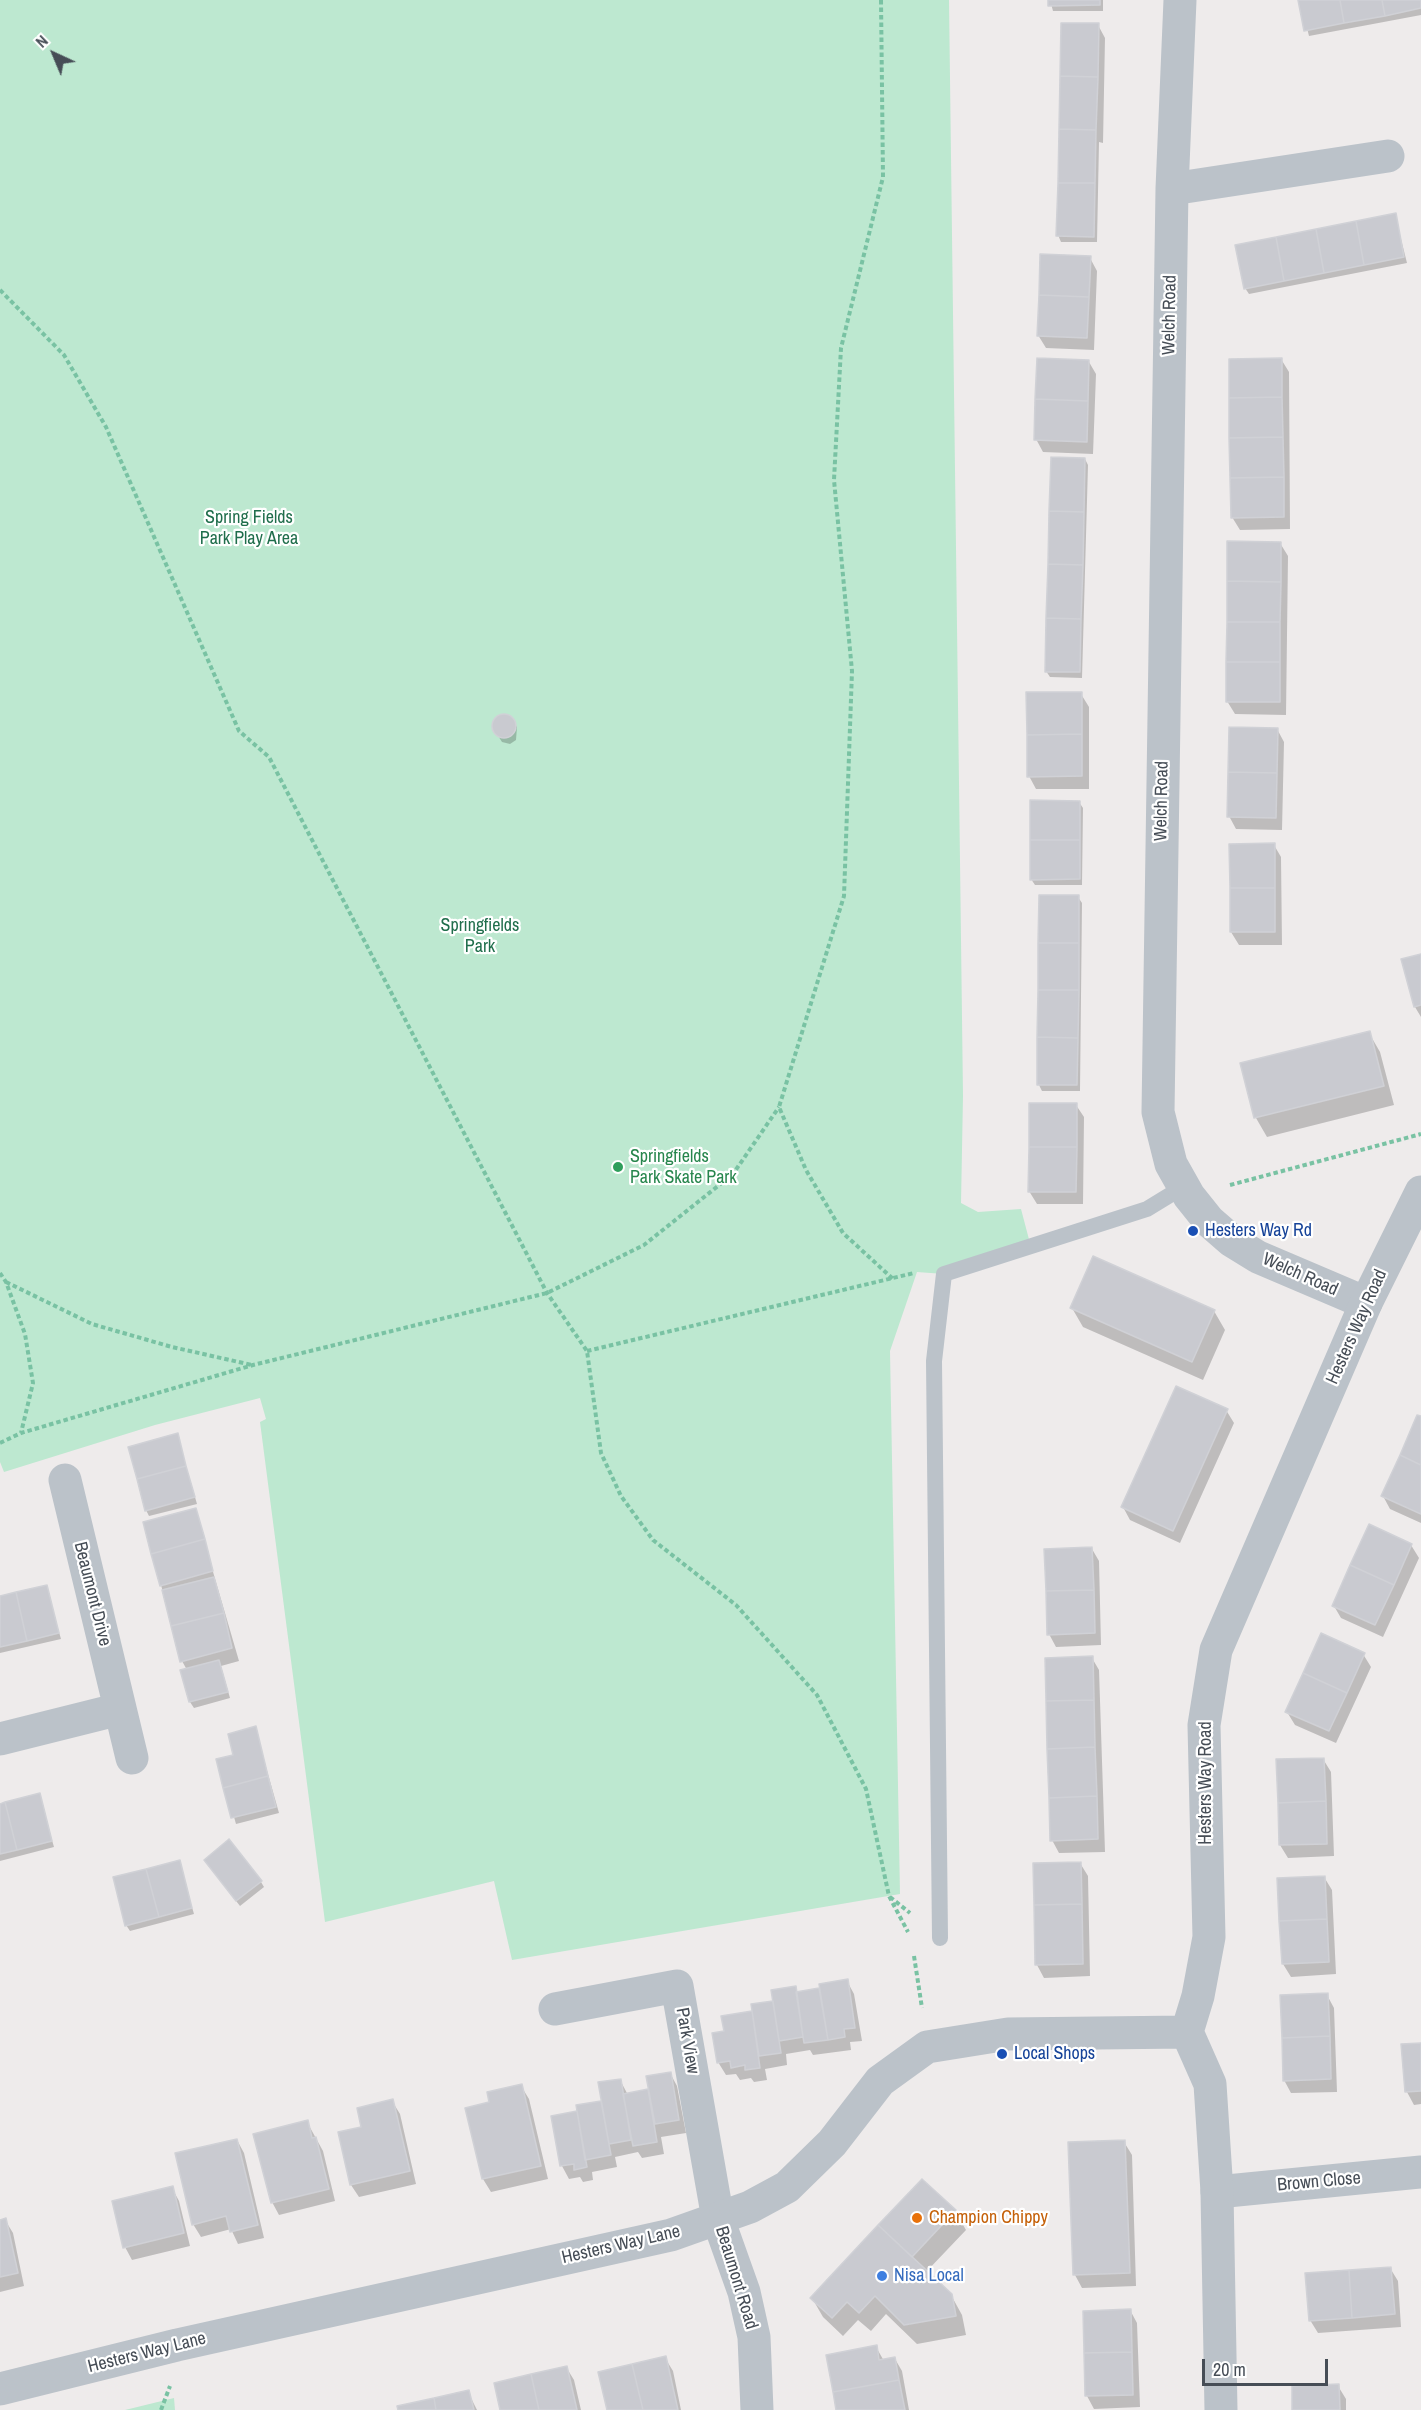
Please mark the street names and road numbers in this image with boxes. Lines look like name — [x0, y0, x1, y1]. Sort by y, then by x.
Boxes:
street label: Welch Road — [1159, 275, 1181, 355]
street label: Welch Road — [1151, 761, 1173, 841]
street label: Welch Road — [1259, 1249, 1341, 1301]
street label: Hesters Way Road — [1322, 1266, 1392, 1388]
street label: Beaumont Drive — [69, 1540, 115, 1648]
street label: Hesters Way Road — [1195, 1721, 1217, 1845]
street label: Park View — [671, 2006, 703, 2076]
street label: Brown Close — [1276, 2168, 1362, 2196]
street label: Hesters Way Lane — [560, 2221, 682, 2269]
street label: Beaumont Road — [710, 2224, 762, 2332]
street label: Hesters Way Lane — [86, 2328, 208, 2378]

